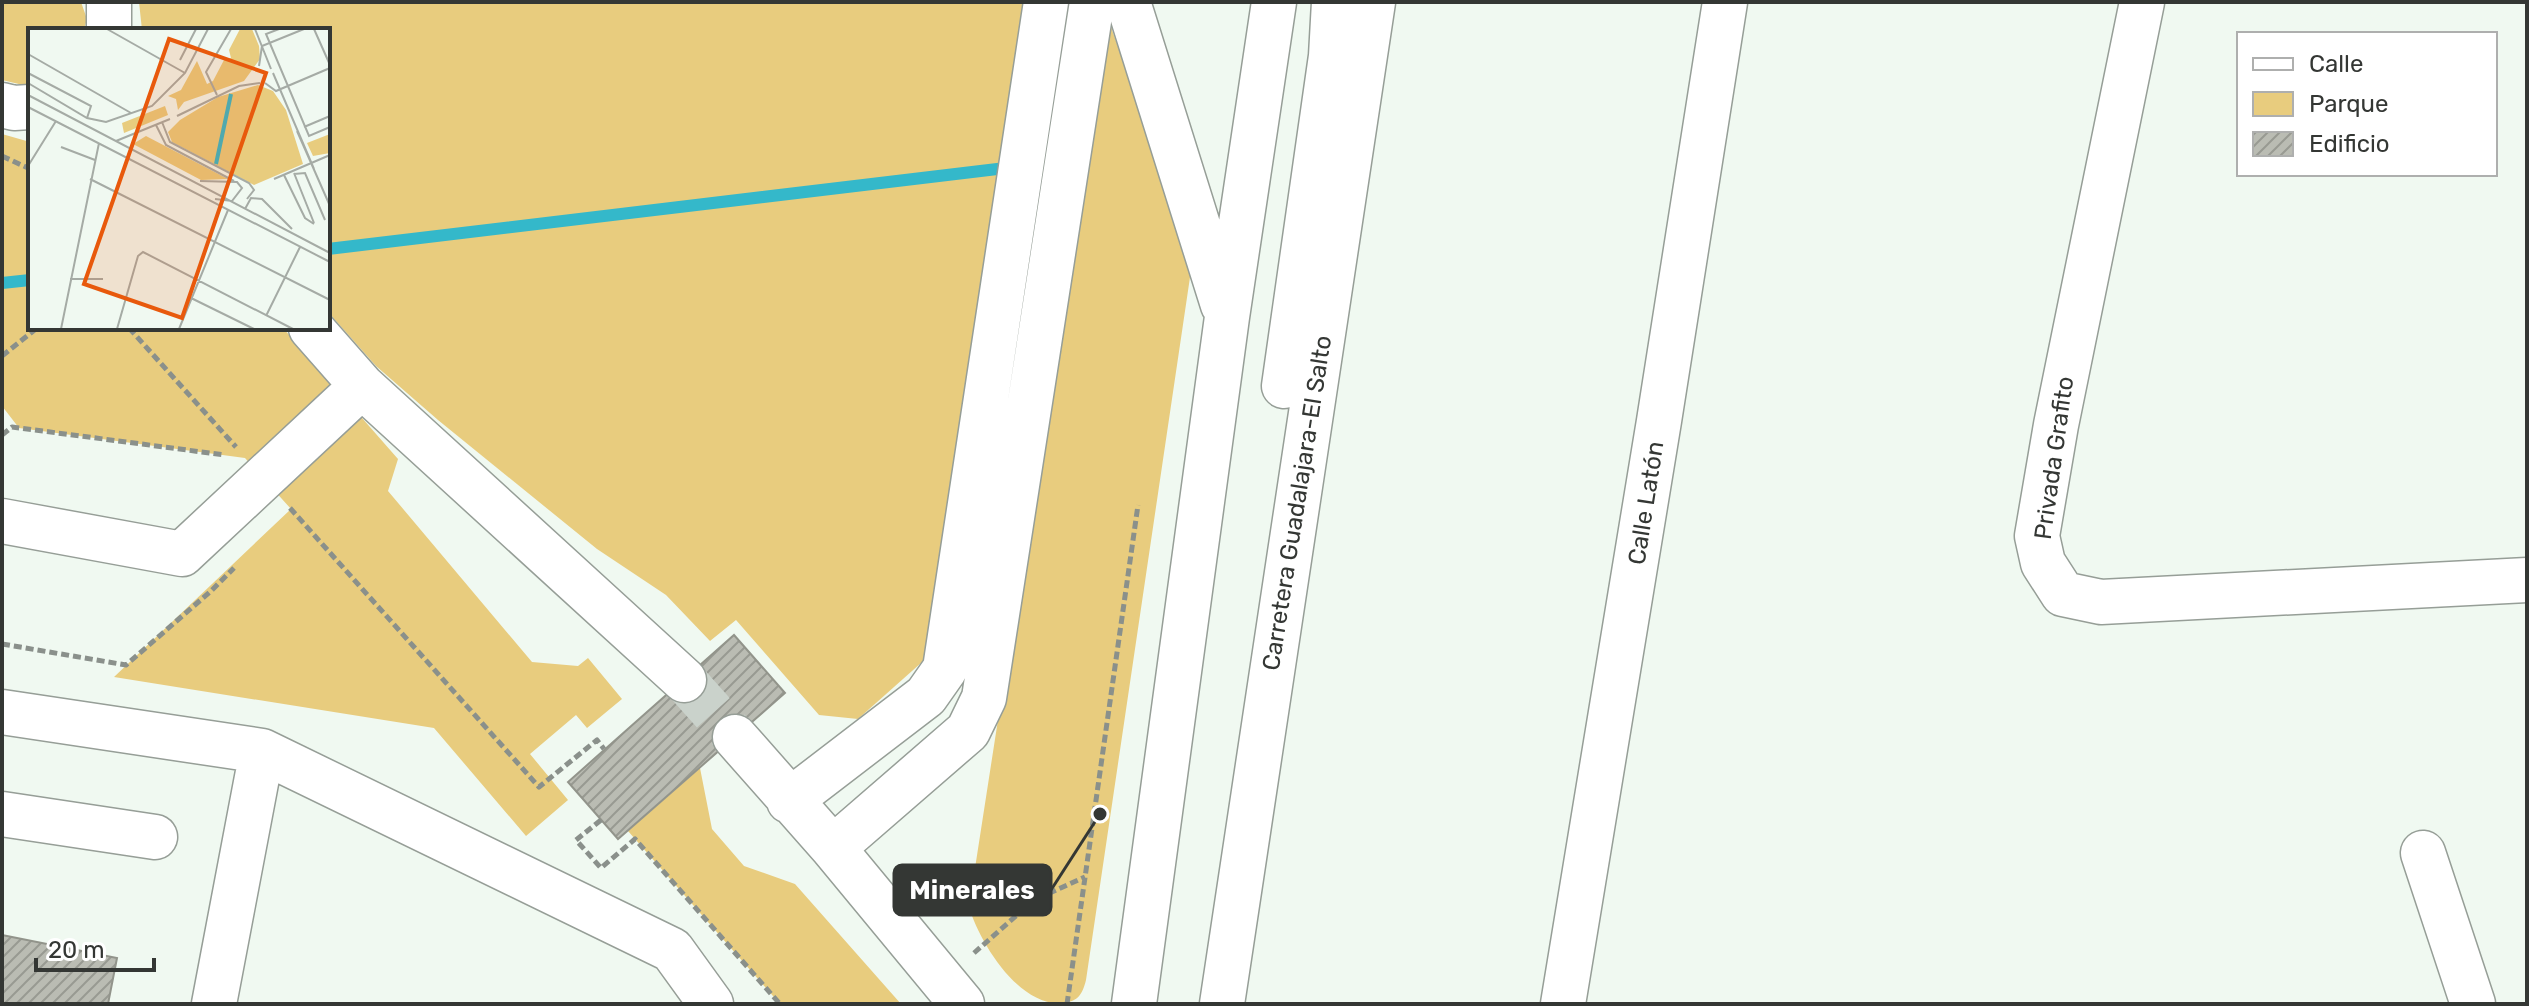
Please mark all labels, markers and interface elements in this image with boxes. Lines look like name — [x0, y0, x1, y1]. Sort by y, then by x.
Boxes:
inset map — [28, 28, 330, 330]
legend — [2237, 32, 2497, 176]
text: Calle — [2309, 50, 2363, 78]
text: Parque — [2309, 90, 2388, 118]
text: Edificio — [2309, 130, 2390, 158]
street label: Carretera Guadalajara-El Salto — [1257, 334, 1337, 672]
street label: Privada Grafito — [2029, 375, 2079, 541]
street label: Calle Latón — [1622, 439, 1670, 567]
callout: Minerales — [894, 865, 1051, 915]
text: Minerales — [909, 875, 1035, 906]
scale bar — [36, 922, 154, 972]
text: 20 m — [48, 936, 105, 964]

